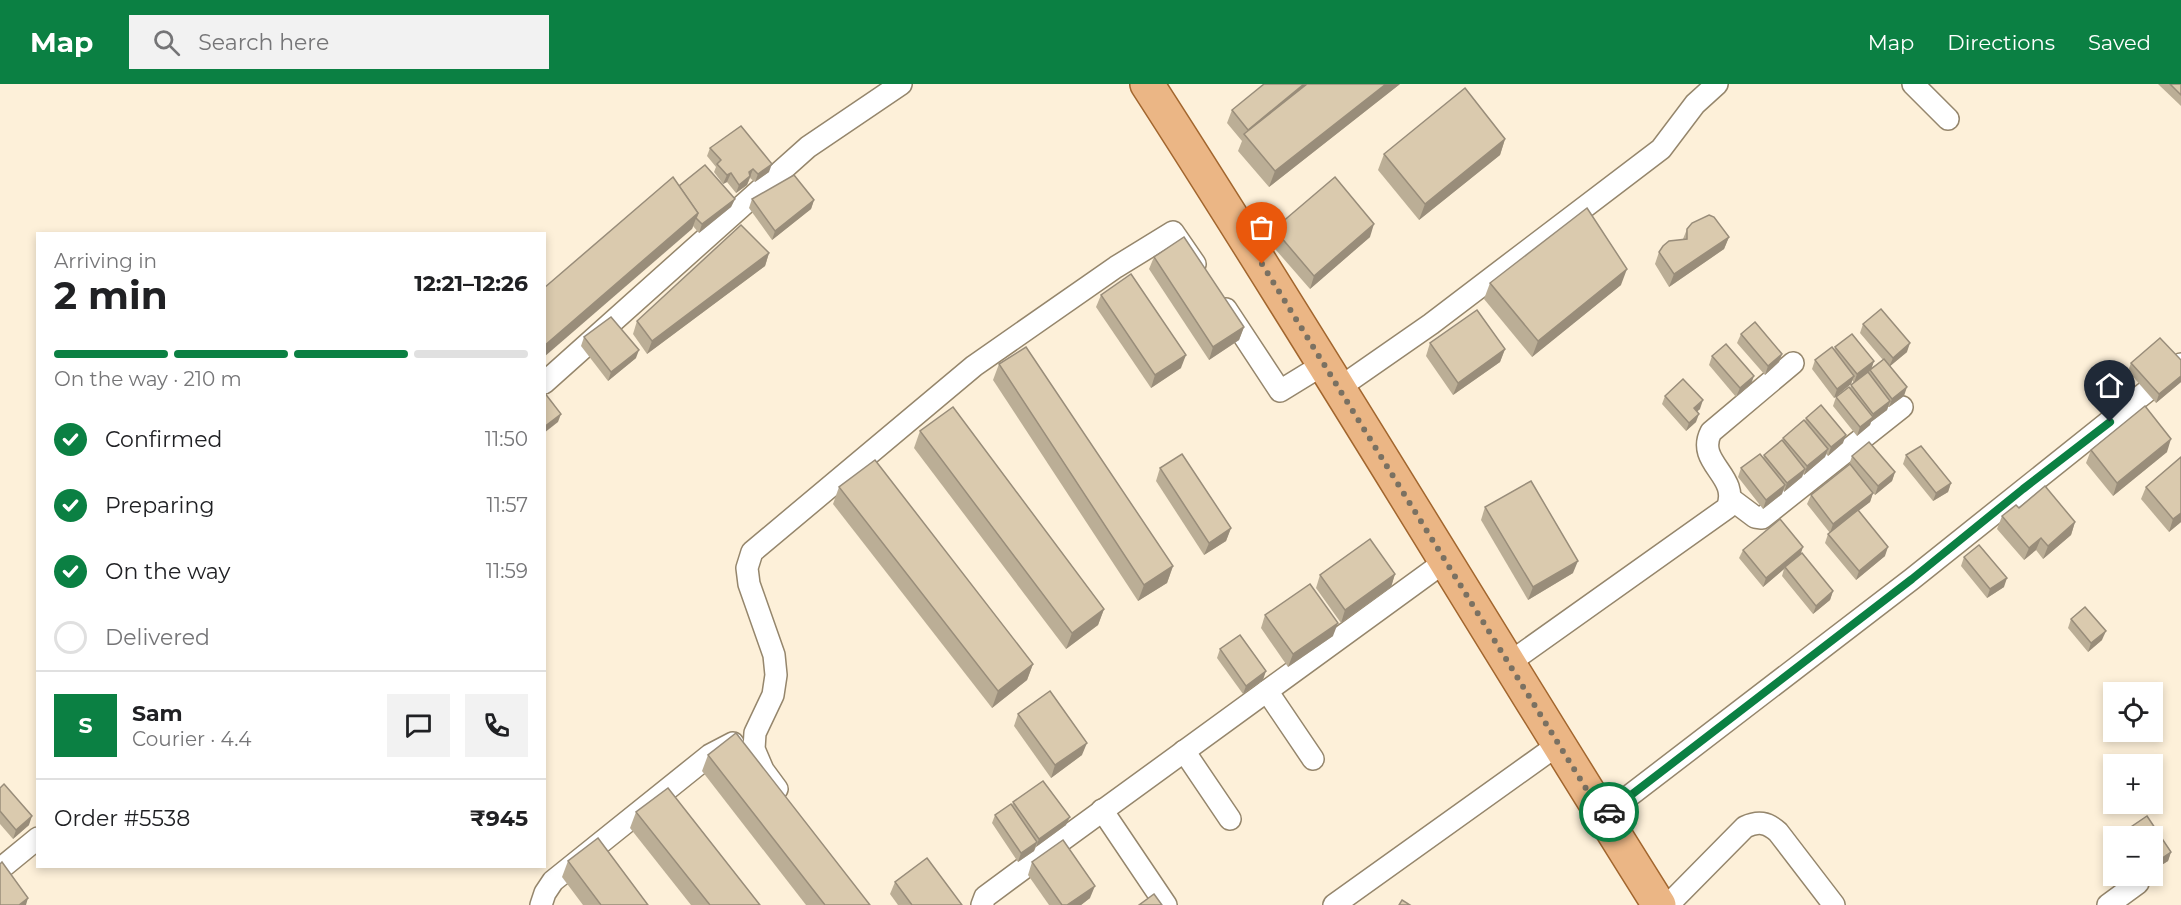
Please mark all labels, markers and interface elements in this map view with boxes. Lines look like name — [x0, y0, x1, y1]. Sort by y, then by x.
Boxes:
search box — [129, 15, 549, 69]
text: Map — [30, 25, 93, 59]
icon: search — [150, 26, 183, 59]
text: Search here — [198, 29, 329, 56]
text: Map — [1868, 30, 1914, 55]
text: Directions — [1947, 30, 2055, 55]
text: Saved — [2088, 30, 2151, 55]
pin — [1236, 202, 1287, 264]
icon: bag — [1245, 211, 1278, 244]
text: Arriving in — [54, 249, 157, 273]
text: 12:21–12:26 — [414, 270, 528, 297]
text: 2 min — [54, 271, 168, 319]
pin — [2084, 360, 2135, 422]
text: On the way · 210 m — [54, 367, 242, 391]
icon: home — [2093, 369, 2126, 402]
icon: check — [54, 423, 87, 456]
text: Confirmed — [105, 426, 222, 453]
text: 11:50 — [485, 427, 528, 451]
icon: check — [54, 489, 87, 522]
text: Preparing — [105, 492, 214, 519]
text: 11:57 — [486, 493, 528, 517]
icon: check — [54, 555, 87, 588]
text: On the way — [105, 558, 230, 585]
text: 11:59 — [486, 559, 528, 583]
text: Delivered — [105, 624, 210, 651]
map controls — [2103, 682, 2163, 886]
button: locate — [2103, 682, 2163, 742]
button: chat — [387, 694, 450, 757]
button: phone — [465, 694, 528, 757]
text: Sam — [132, 700, 183, 727]
text: S — [78, 712, 93, 739]
text: Courier · 4.4 — [132, 727, 251, 751]
button: + — [2103, 754, 2163, 814]
courier — [1579, 782, 1639, 842]
icon: car — [1593, 796, 1626, 829]
text: Order #5538 — [54, 805, 190, 832]
text: ₹945 — [470, 805, 528, 832]
button: − — [2103, 826, 2163, 886]

